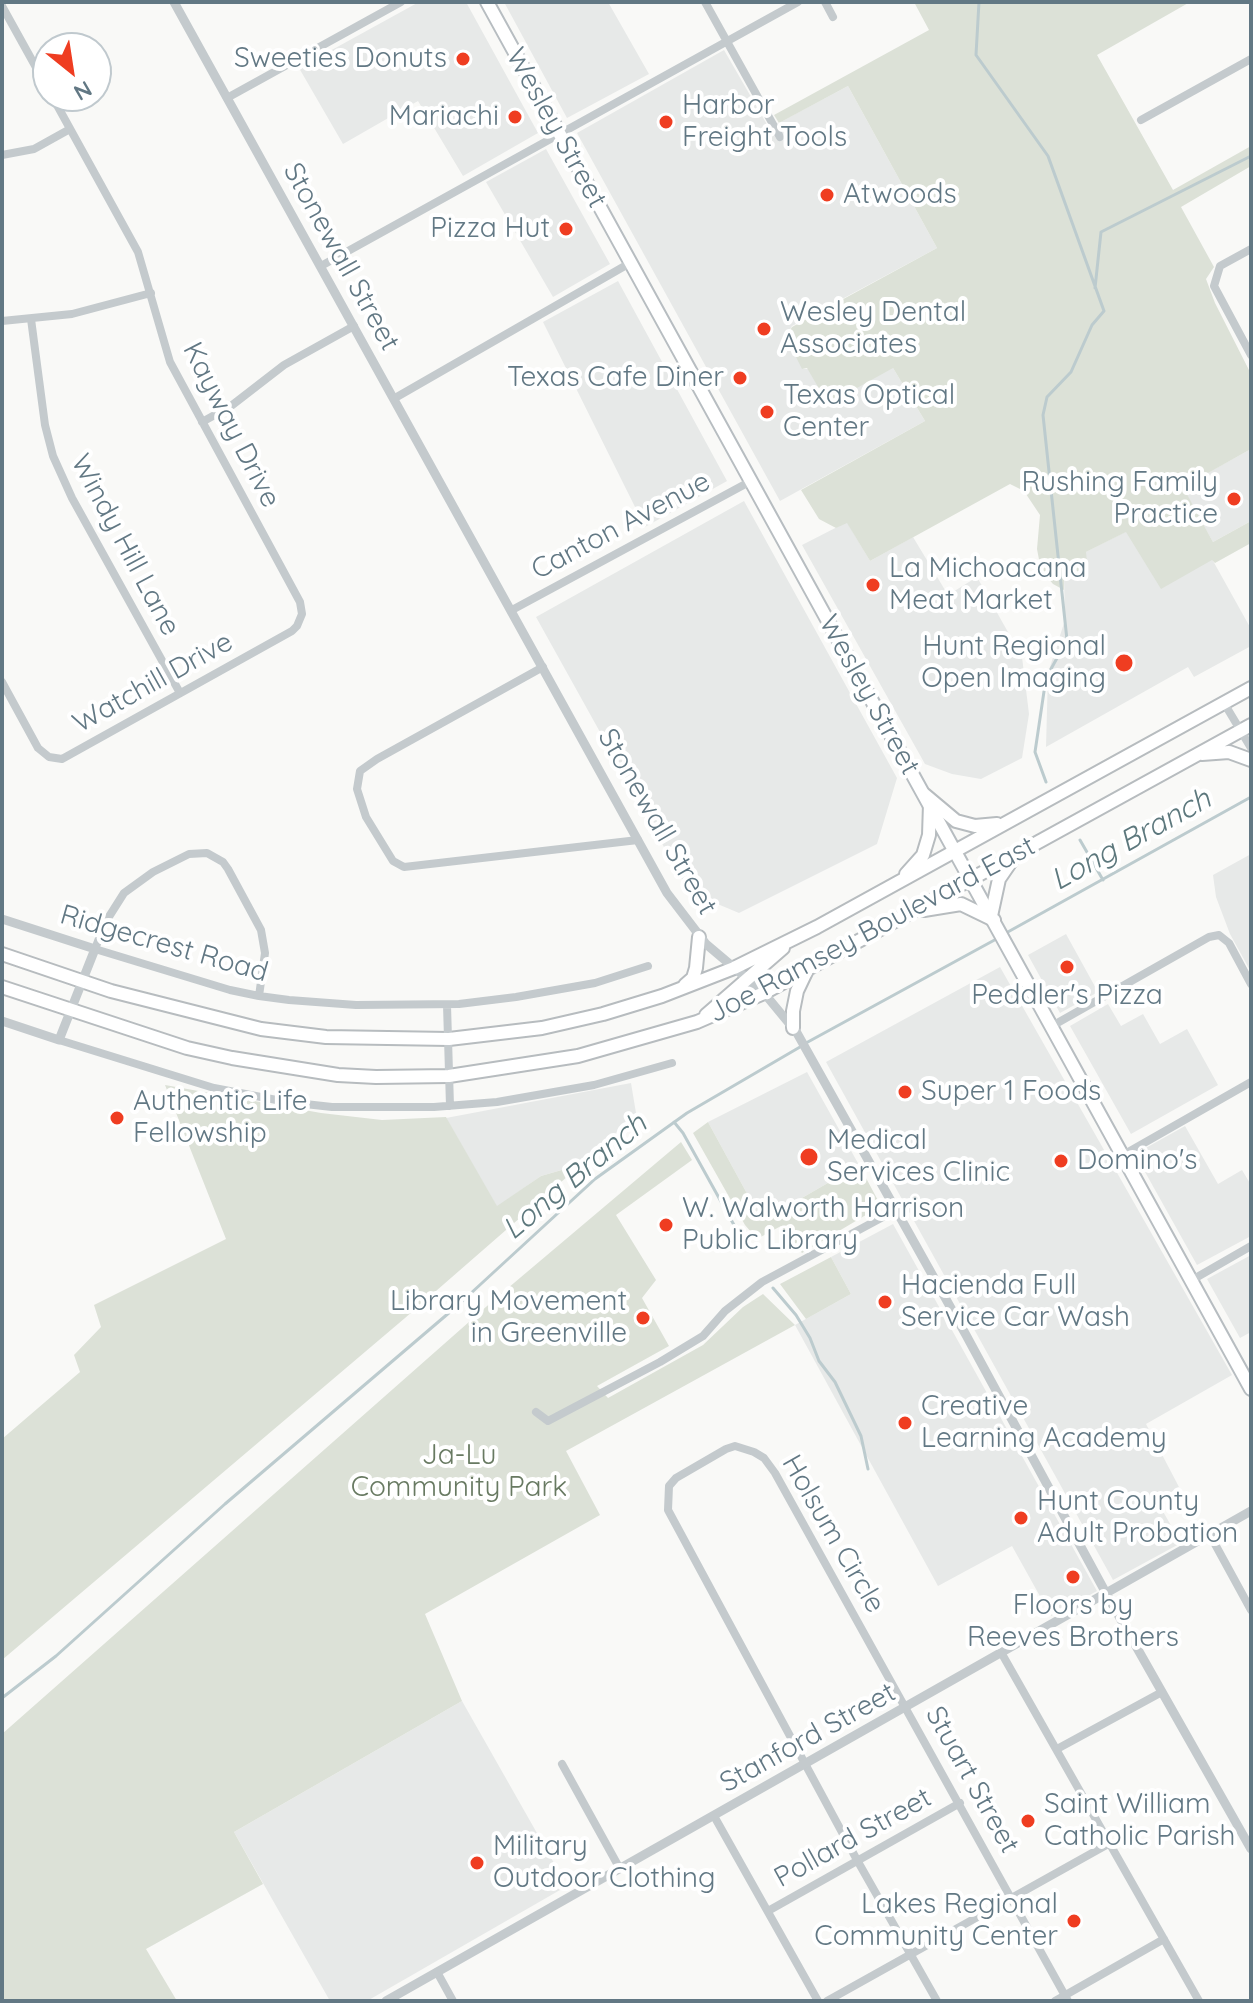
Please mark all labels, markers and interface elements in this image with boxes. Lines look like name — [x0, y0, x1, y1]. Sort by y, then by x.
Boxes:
north arrow — [32, 32, 112, 112]
place label: Sweeties Donuts — [234, 42, 447, 76]
street label: Wesley Street — [498, 42, 614, 214]
marker: Sweeties Donuts — [454, 50, 472, 68]
text: N — [69, 75, 97, 107]
place label: Harbor Freight Tools — [682, 89, 847, 155]
place label: Mariachi — [389, 100, 499, 134]
marker: Mariachi — [506, 108, 524, 126]
marker: Harbor Freight Tools — [657, 113, 675, 131]
street label: Stonewall Street — [276, 157, 406, 357]
place label: Atwoods — [843, 178, 957, 212]
marker: Atwoods — [818, 186, 836, 204]
place label: Pizza Hut — [430, 212, 550, 246]
marker: Pizza Hut — [557, 220, 575, 238]
place label: Wesley Dental Associates — [780, 296, 966, 362]
marker: Wesley Dental Associates — [755, 320, 773, 338]
street label: Kayway Drive — [175, 337, 287, 513]
place label: Texas Cafe Diner — [507, 361, 724, 395]
marker: Texas Cafe Diner — [731, 369, 749, 387]
place label: Texas Optical Center — [783, 379, 955, 445]
marker: Texas Optical Center — [758, 403, 776, 421]
street label: Windy Hill Lane — [63, 449, 187, 641]
street label: Canton Avenue — [526, 465, 716, 587]
place label: Rushing Family Practice — [1022, 466, 1218, 532]
marker: Rushing Family Practice — [1225, 490, 1243, 508]
place label: La Michoacana Meat Market — [889, 552, 1087, 618]
marker: La Michoacana Meat Market — [864, 576, 882, 594]
street label: Wesley Street — [811, 609, 927, 781]
street label: Watchill Drive — [67, 625, 239, 741]
place label: Hunt Regional Open Imaging — [921, 630, 1106, 696]
marker: Hunt Regional Open Imaging — [1113, 652, 1135, 674]
street label: Stonewall Street — [590, 723, 724, 921]
water label: Long Branch — [1045, 781, 1217, 899]
street label: Joe Ramsey Boulevard East — [703, 829, 1041, 1031]
street label: Ridgecrest Road — [56, 898, 272, 990]
marker: Peddler's Pizza — [1058, 958, 1076, 976]
place label: Peddler's Pizza — [971, 979, 1163, 1013]
place label: Super 1 Foods — [921, 1075, 1101, 1109]
marker: Super 1 Foods — [896, 1083, 914, 1101]
place label: Authentic Life Fellowship — [133, 1085, 308, 1151]
water label: Long Branch — [496, 1106, 654, 1248]
marker: Authentic Life Fellowship — [108, 1109, 126, 1127]
place label: Medical Services Clinic — [827, 1124, 1010, 1190]
place label: Domino's — [1077, 1144, 1197, 1178]
marker: Medical Services Clinic — [798, 1146, 820, 1168]
marker: Domino's — [1052, 1152, 1070, 1170]
place label: W. Walworth Harrison Public Library — [682, 1192, 964, 1258]
marker: W. Walworth Harrison Public Library — [657, 1216, 675, 1234]
place label: Hacienda Full Service Car Wash — [901, 1269, 1130, 1335]
place label: Library Movement in Greenville — [390, 1285, 627, 1351]
marker: Hacienda Full Service Car Wash — [876, 1293, 894, 1311]
marker: Library Movement in Greenville — [634, 1309, 652, 1327]
place label: Creative Learning Academy — [921, 1390, 1167, 1456]
marker: Creative Learning Academy — [896, 1414, 914, 1432]
park label: Ja-Lu Community Park — [351, 1439, 567, 1505]
street label: Holsum Circle — [774, 1449, 892, 1619]
place label: Hunt County Adult Probation — [1037, 1485, 1238, 1551]
marker: Hunt County Adult Probation — [1012, 1509, 1030, 1527]
marker: Floors by Reeves Brothers — [1064, 1568, 1082, 1586]
place label: Floors by Reeves Brothers — [967, 1589, 1179, 1655]
street label: Stanford Street — [714, 1676, 902, 1800]
street label: Stuart Street — [918, 1701, 1026, 1859]
street label: Pollard Street — [769, 1781, 937, 1895]
place label: Saint William Catholic Parish — [1044, 1788, 1235, 1854]
marker: Saint William Catholic Parish — [1019, 1812, 1037, 1830]
place label: Military Outdoor Clothing — [493, 1830, 715, 1896]
marker: Military Outdoor Clothing — [468, 1854, 486, 1872]
place label: Lakes Regional Community Center — [814, 1888, 1058, 1954]
marker: Lakes Regional Community Center — [1065, 1912, 1083, 1930]

